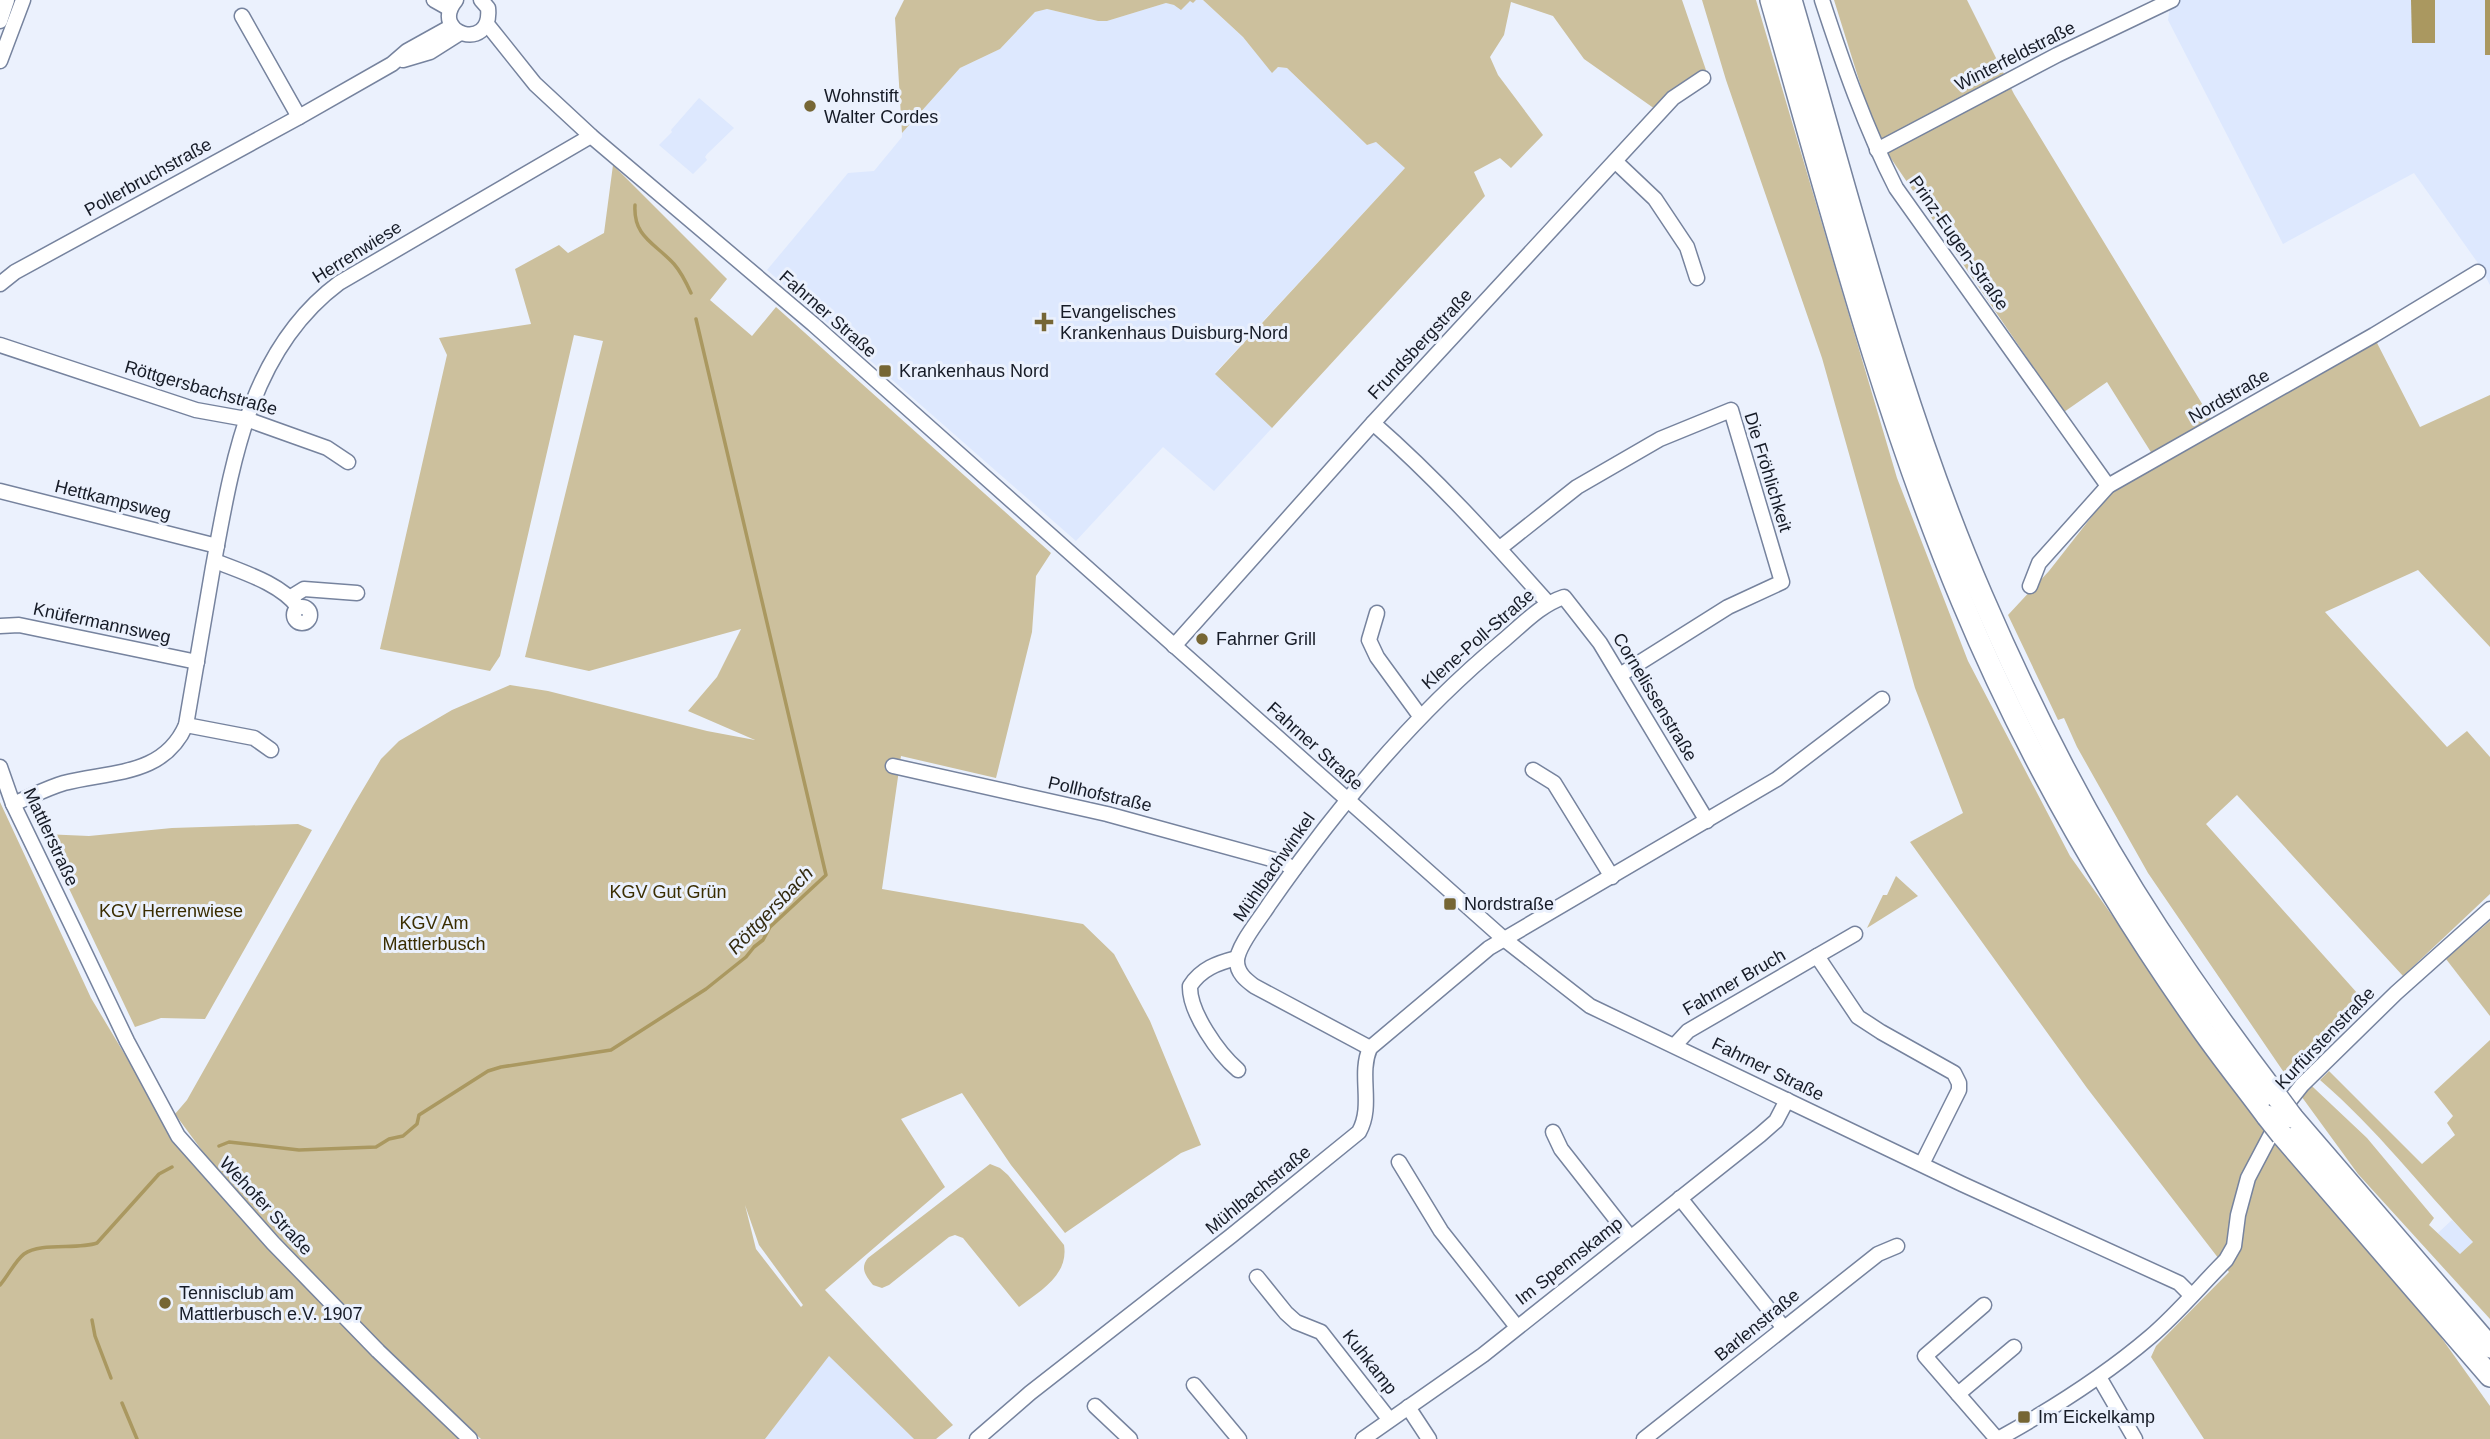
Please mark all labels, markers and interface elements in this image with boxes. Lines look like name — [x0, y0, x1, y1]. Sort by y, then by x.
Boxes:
street label: Winterfeldstraße — [1952, 17, 2078, 95]
place label: Wohnstift Walter Cordes — [824, 86, 938, 127]
marker: Wohnstift Walter Cordes — [802, 98, 818, 114]
street label: Pollerbruchstraße — [81, 134, 215, 220]
street label: Prinz-Eugen-Straße — [1905, 172, 2013, 314]
street label: Herrenwiese — [309, 217, 405, 287]
street label: Fahrner Straße — [775, 266, 881, 362]
street label: Frundsbergstraße — [1364, 285, 1476, 403]
place label: Evangelisches Krankenhaus Duisburg-Nord — [1060, 302, 1288, 343]
marker: Evangelisches Krankenhaus Duisburg-Nord — [1034, 312, 1054, 332]
street label: Röttgersbachstraße — [122, 357, 280, 419]
place label: Krankenhaus Nord — [899, 361, 1049, 381]
marker: Krankenhaus Nord — [877, 363, 893, 379]
street label: Nordstraße — [2185, 365, 2273, 427]
street label: Die Fröhlichkeit — [1740, 410, 1796, 534]
street label: Hettkampsweg — [53, 476, 173, 524]
street label: Klene-Poll-Straße — [1418, 585, 1538, 693]
street label: Knüfermannsweg — [31, 599, 173, 647]
place label: Fahrner Grill — [1216, 629, 1316, 649]
street label: Cornelissenstraße — [1609, 629, 1701, 765]
marker: Fahrner Grill — [1194, 631, 1210, 647]
street label: Fahrner Straße — [1263, 698, 1367, 794]
street label: Pollhofstraße — [1046, 772, 1154, 816]
street label: Mattlerstraße — [20, 785, 82, 889]
street label: Mühlbachwinkel — [1229, 809, 1319, 925]
water label: Röttgersbach — [724, 862, 817, 958]
park label: KGV Gut Grün — [609, 882, 727, 902]
place label: Nordstraße — [1464, 894, 1554, 914]
marker: Nordstraße — [1442, 896, 1458, 912]
park label: KGV Herrenwiese — [99, 901, 243, 921]
park label: KGV Am Mattlerbusch — [382, 913, 486, 954]
street label: Fahrner Bruch — [1679, 945, 1789, 1019]
street label: Kurfürstenstraße — [2271, 983, 2379, 1093]
street label: Fahrner Straße — [1709, 1033, 1827, 1105]
street label: Mühlbachstraße — [1202, 1142, 1314, 1238]
street label: Wehofer Straße — [215, 1153, 317, 1259]
street label: Im Spennskamp — [1512, 1213, 1626, 1309]
place label: Tennisclub am Mattlerbusch e.V. 1907 — [179, 1283, 362, 1324]
street label: Barlenstraße — [1711, 1285, 1803, 1365]
marker: Tennisclub am Mattlerbusch e.V. 1907 — [157, 1295, 173, 1311]
street label: Kuhkamp — [1339, 1326, 1401, 1398]
place label: Im Eickelkamp — [2038, 1407, 2155, 1427]
marker: Im Eickelkamp — [2016, 1409, 2032, 1425]

